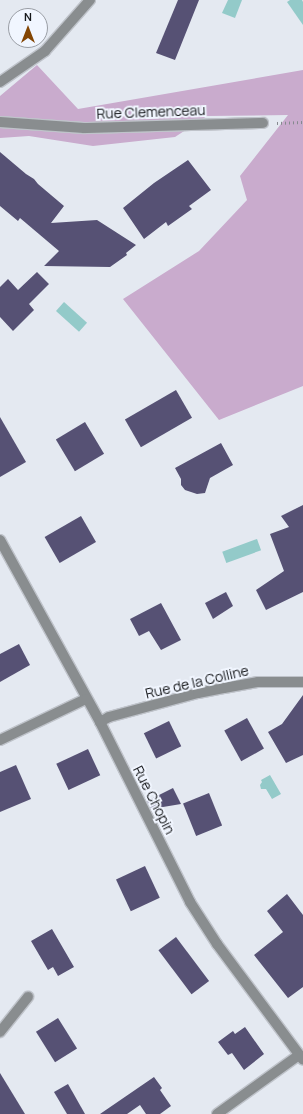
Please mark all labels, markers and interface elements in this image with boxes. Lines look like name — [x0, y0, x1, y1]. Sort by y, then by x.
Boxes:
north arrow — [8, 8, 48, 48]
text: N — [24, 9, 32, 24]
street label: Rue Clemenceau — [96, 102, 206, 122]
street label: Rue de la Colline — [144, 662, 250, 702]
street label: Rue Chopin — [130, 763, 178, 837]

